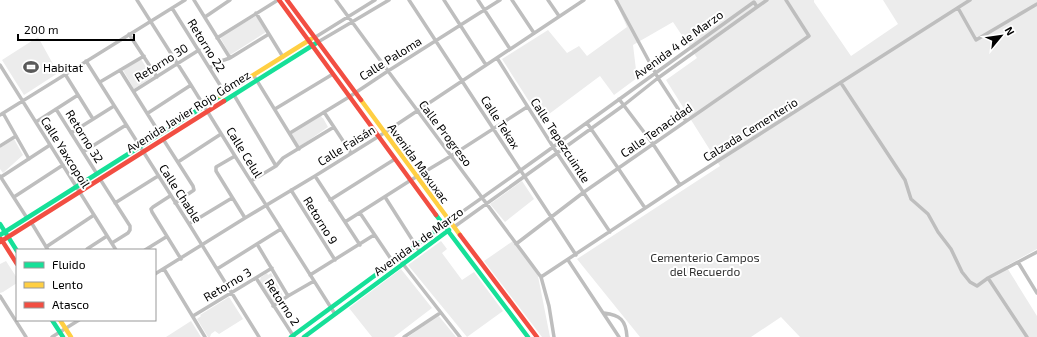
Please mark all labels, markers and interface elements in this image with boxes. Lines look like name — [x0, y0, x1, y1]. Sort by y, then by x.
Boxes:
street label: Avenida 4 de Marzo — [631, 7, 726, 81]
scale bar — [18, 16, 134, 42]
street label: Retorno 22 — [185, 16, 229, 74]
north arrow — [981, 16, 1021, 56]
text: 200 m — [24, 22, 58, 36]
text: N — [1003, 24, 1018, 38]
street label: Calle Paloma — [356, 33, 424, 83]
street label: Retorno 30 — [132, 40, 190, 84]
sports icon: Habitat — [22, 58, 40, 76]
place label: Habitat — [43, 60, 84, 74]
street label: Avenida Javier Rojo Gómez — [123, 67, 253, 156]
street label: Calle Tekax — [479, 93, 524, 152]
street label: Calzada Cementerio — [700, 94, 800, 164]
street label: Calle Tepezcuintle — [528, 95, 594, 185]
street label: Calle Progreso — [417, 97, 475, 169]
street label: Calle Tenacidad — [617, 100, 695, 160]
street label: Retorno 32 — [63, 107, 107, 165]
street label: Calle Yaxcopoil — [39, 114, 94, 191]
street label: Avenida Maxuxac — [385, 120, 453, 206]
street label: Calle Faisán — [315, 122, 377, 168]
street label: Calle Celul — [224, 124, 266, 180]
street label: Calle Chable — [157, 161, 205, 225]
street label: Retorno 9 — [301, 194, 341, 246]
street label: Avenida 4 de Marzo — [371, 204, 466, 278]
legend — [16, 249, 156, 321]
park label: Cementerio Campos del Recuerdo — [650, 250, 760, 278]
text: Fluido — [52, 257, 86, 271]
street label: Retorno 3 — [201, 264, 253, 304]
street label: Retorno 2 — [263, 276, 303, 328]
text: Lento — [52, 277, 83, 291]
text: Atasco — [52, 297, 89, 311]

